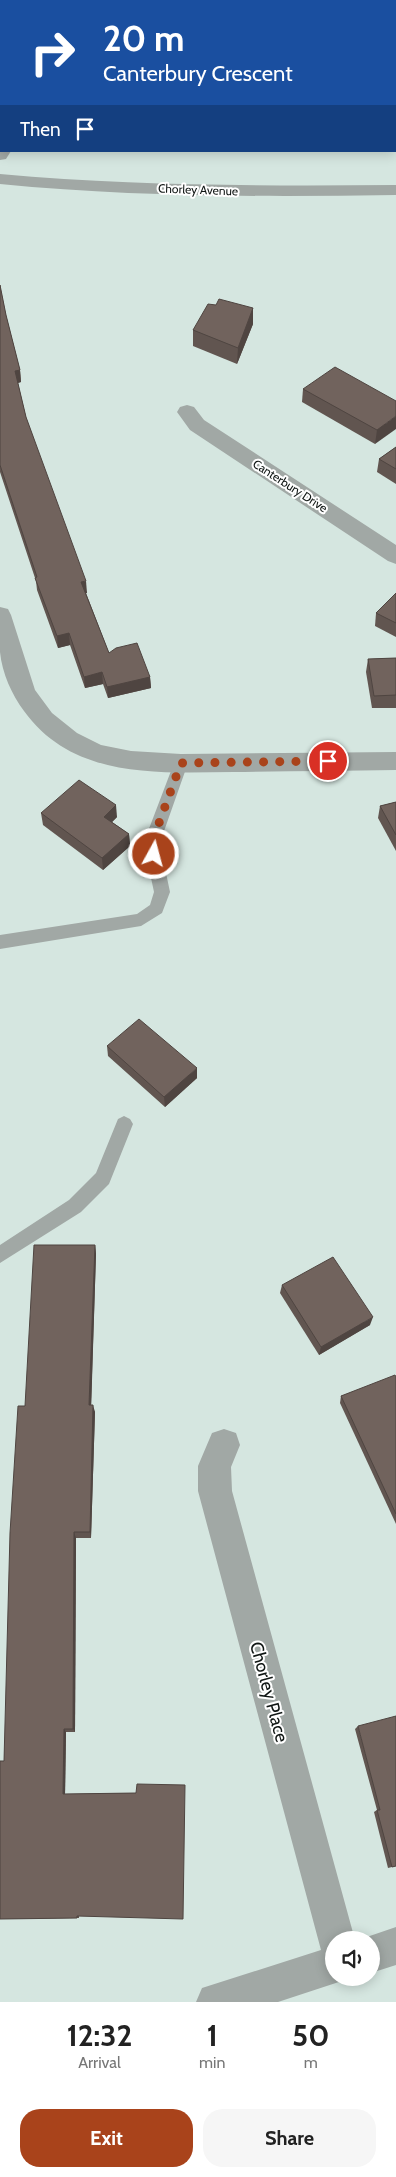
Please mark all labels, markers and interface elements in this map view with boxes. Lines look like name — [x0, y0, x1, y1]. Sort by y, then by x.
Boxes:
text: 20 m — [103, 17, 185, 60]
icon: right — [20, 20, 85, 85]
text: Canterbury Crescent — [103, 60, 293, 87]
icon: arrive — [71, 115, 99, 143]
text: Then — [20, 118, 61, 141]
street label: Chorley Avenue — [158, 181, 238, 198]
street label: Canterbury Drive — [250, 456, 330, 515]
pin — [307, 740, 349, 782]
icon: arrive — [314, 747, 342, 775]
position arrow — [127, 827, 179, 879]
street label: Chorley Place — [245, 1639, 293, 1745]
map controls — [325, 1931, 380, 1986]
button: sound — [325, 1931, 380, 1986]
text: 12:32 — [67, 2017, 132, 2054]
text: 1 — [207, 2017, 218, 2054]
text: 50 — [292, 2017, 329, 2054]
text: Arrival — [78, 2053, 121, 2072]
text: min — [199, 2053, 225, 2072]
text: m — [304, 2053, 318, 2072]
button: Exit — [20, 2109, 193, 2167]
button: Share — [203, 2109, 376, 2167]

